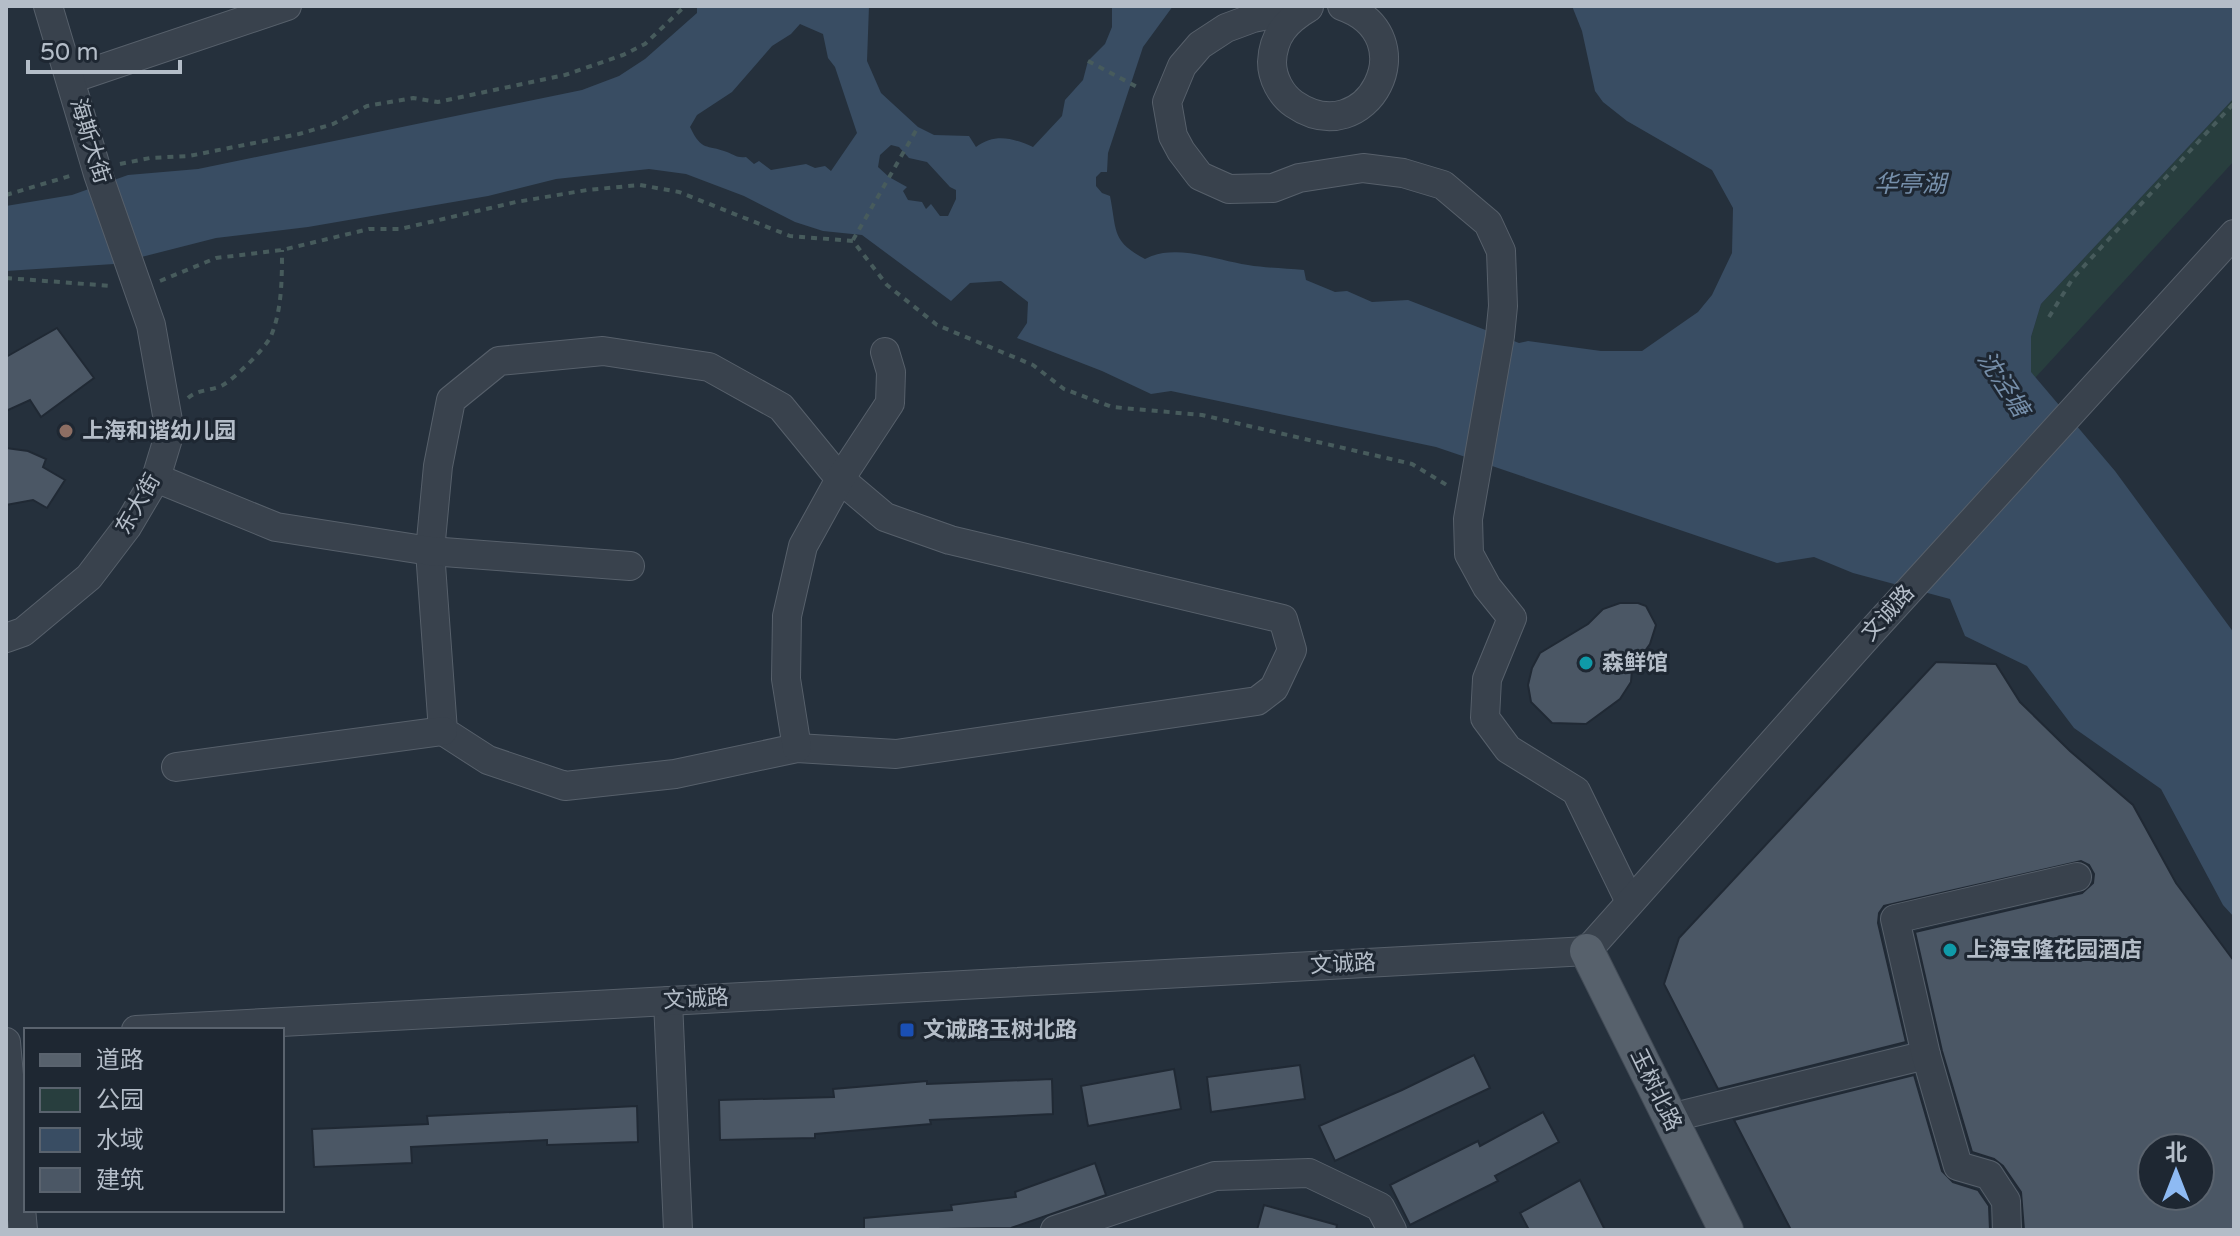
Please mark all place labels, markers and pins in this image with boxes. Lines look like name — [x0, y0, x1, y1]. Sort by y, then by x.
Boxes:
place label: 上海和谐幼儿园 — [82, 418, 236, 444]
marker: 上海和谐幼儿园 — [57, 422, 75, 440]
place label: 森鲜馆 — [1602, 650, 1668, 676]
marker: 森鲜馆 — [1577, 654, 1595, 672]
place label: 上海宝隆花园酒店 — [1966, 937, 2142, 963]
marker: 上海宝隆花园酒店 — [1941, 941, 1959, 959]
place label: 文诚路玉树北路 — [923, 1017, 1077, 1043]
marker: 文诚路玉树北路 — [898, 1021, 916, 1039]

